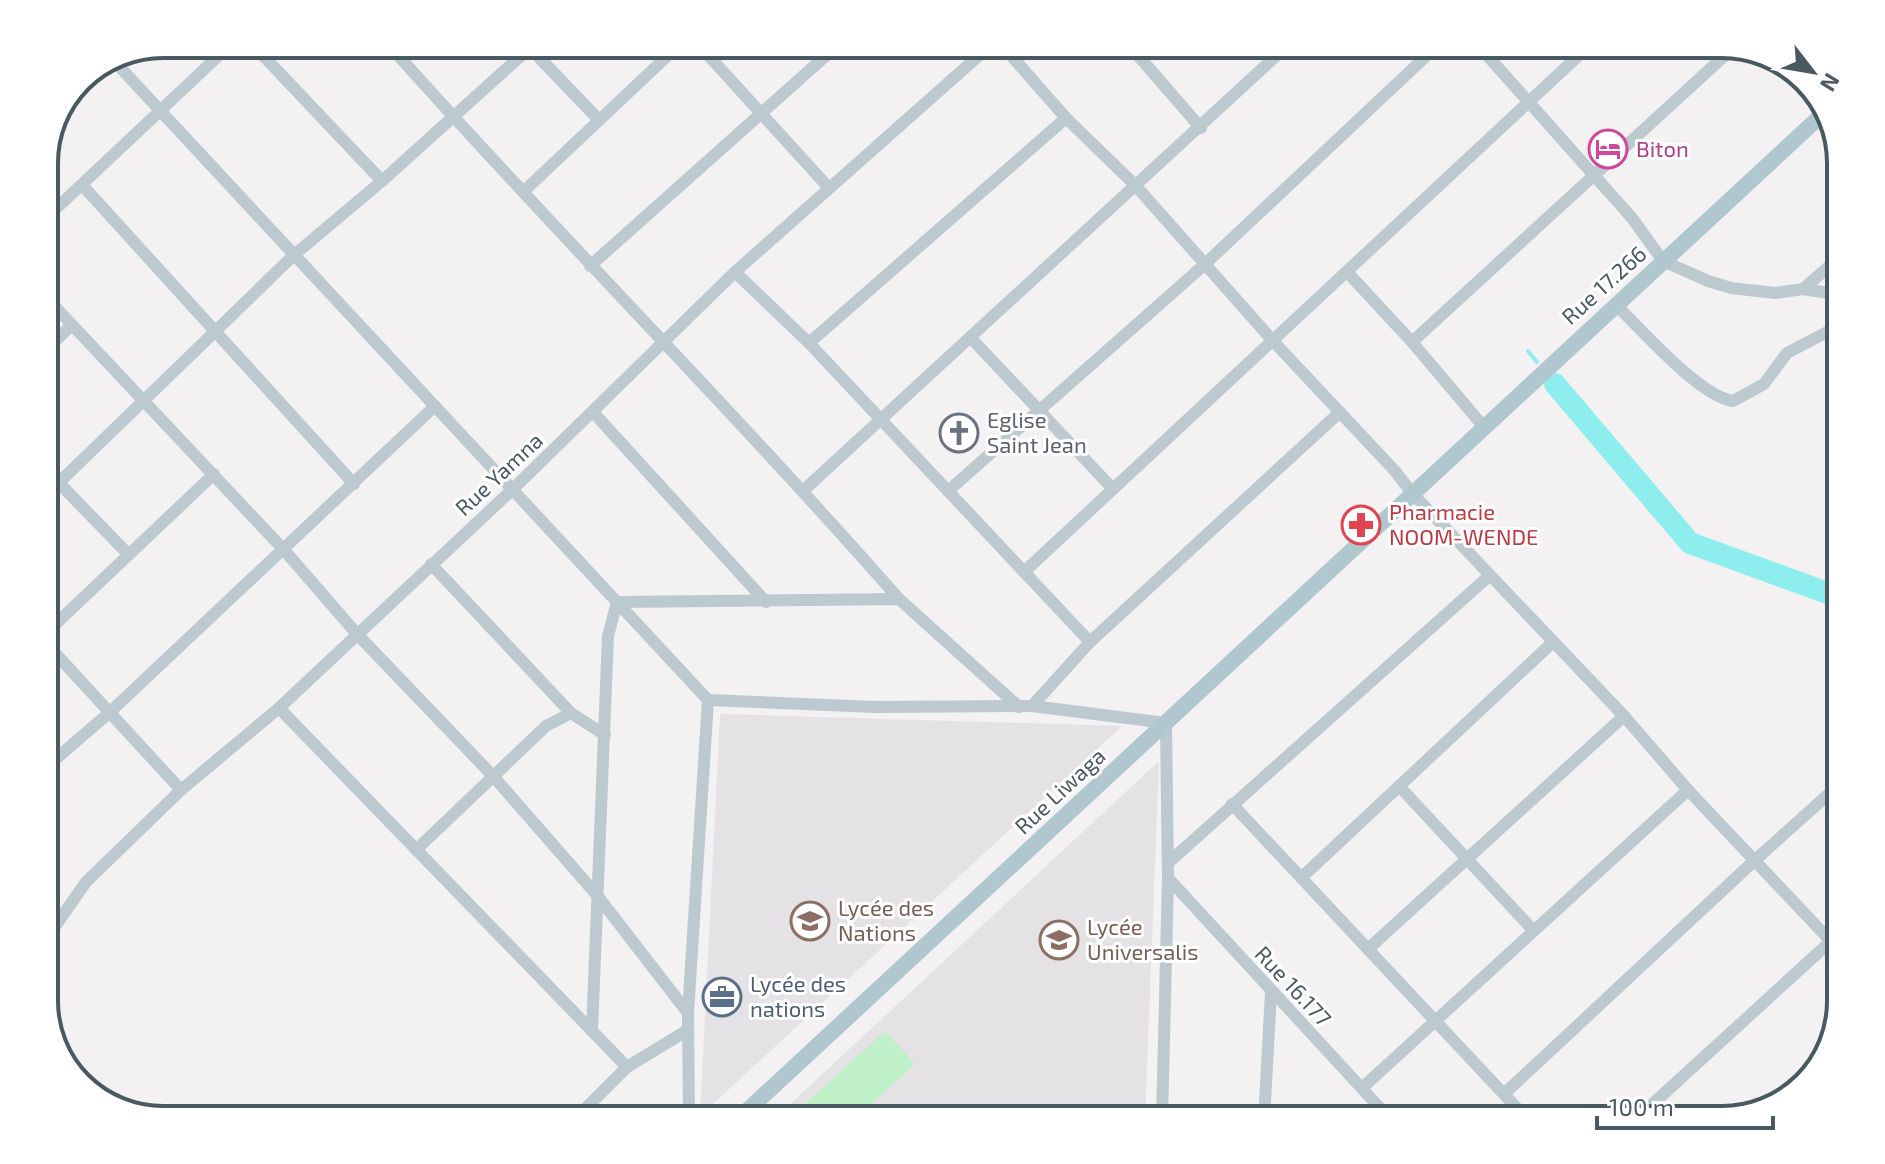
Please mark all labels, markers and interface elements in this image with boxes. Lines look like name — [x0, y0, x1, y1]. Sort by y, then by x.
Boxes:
north arrow — [1773, 32, 1853, 112]
text: N — [1816, 69, 1846, 96]
hotel icon: Biton — [1587, 128, 1629, 170]
place label: Biton — [1636, 135, 1689, 161]
street label: Rue 17.266 — [1556, 240, 1651, 329]
place label: Eglise Saint Jean — [987, 406, 1087, 457]
church icon: Eglise Saint Jean — [938, 412, 980, 454]
street label: Rue Yamna — [449, 426, 547, 520]
place label: Pharmacie NOOM-WENDE — [1389, 498, 1538, 549]
pharmacy icon: Pharmacie NOOM-WENDE — [1340, 504, 1382, 546]
street label: Rue Liwaga — [1009, 742, 1110, 839]
place label: Lycée des Nations — [838, 894, 934, 945]
school or university icon: Lycée des Nations — [789, 900, 831, 942]
place label: Lycée Universalis — [1087, 913, 1198, 964]
school or university icon: Lycée Universalis — [1038, 919, 1080, 961]
street label: Rue 16.177 — [1250, 940, 1337, 1031]
place label: Lycée des nations — [750, 970, 846, 1021]
office icon: Lycée des nations — [701, 976, 743, 1018]
scale bar — [1597, 1080, 1773, 1130]
text: 100 m — [1609, 1092, 1674, 1121]

